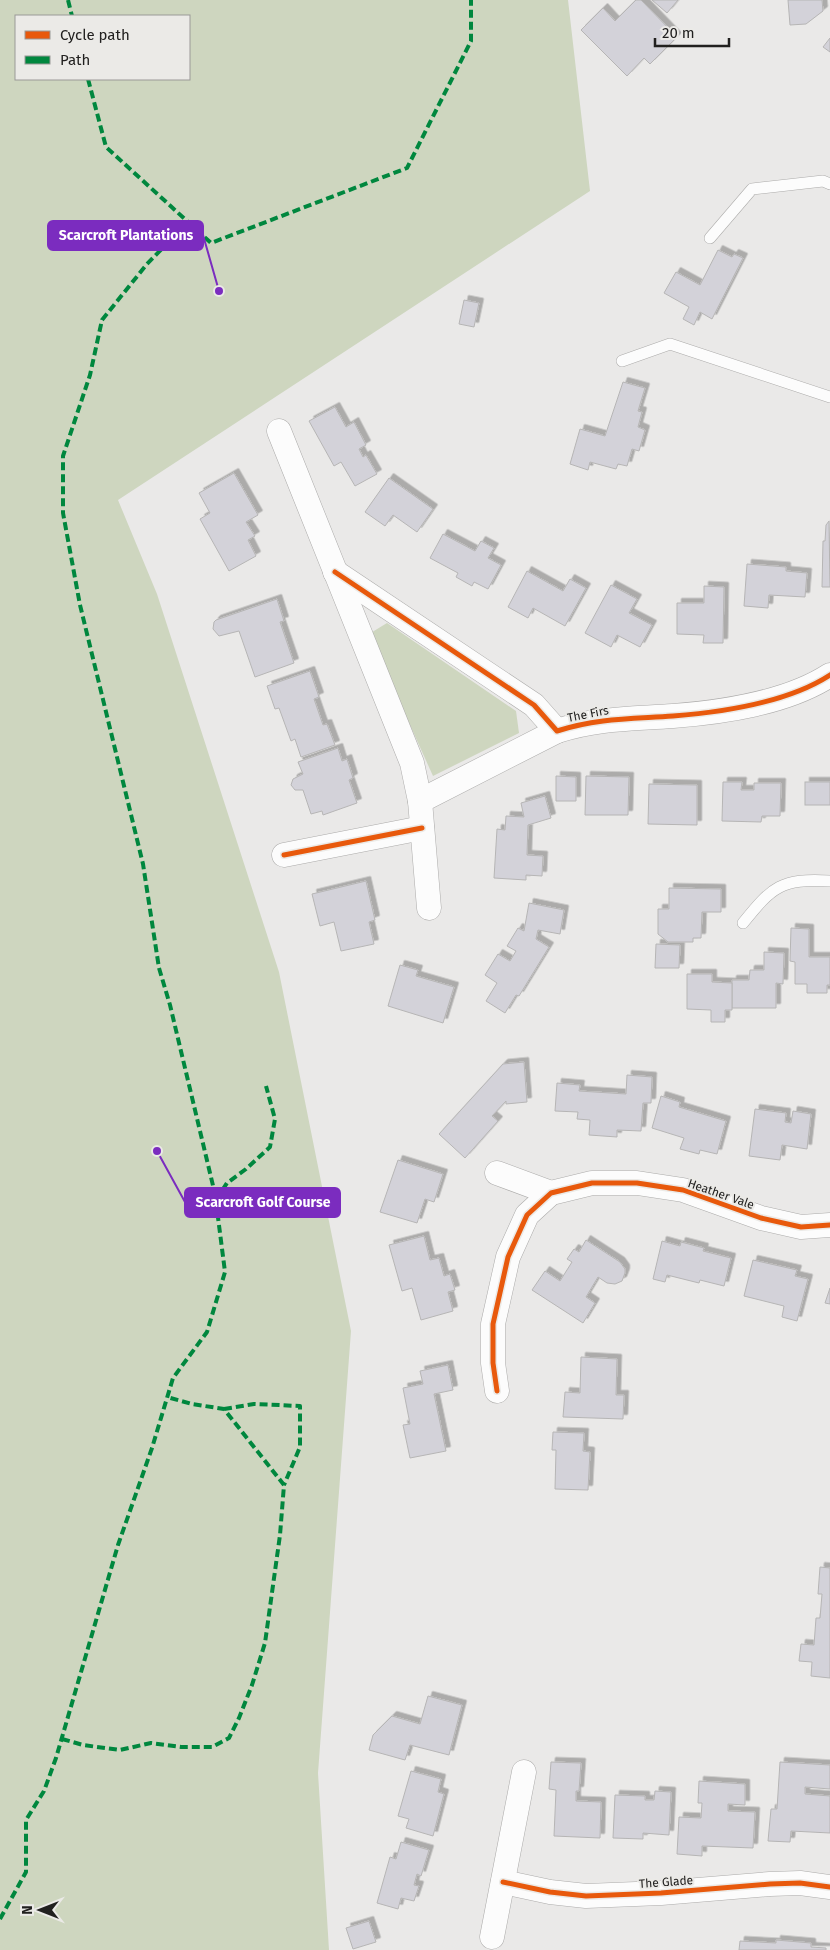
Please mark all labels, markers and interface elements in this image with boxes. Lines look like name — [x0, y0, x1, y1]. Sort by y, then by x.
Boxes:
legend — [15, 15, 190, 80]
scale bar — [655, 15, 729, 47]
text: 20 m — [662, 24, 695, 42]
text: Cycle path — [60, 26, 130, 44]
text: Path — [60, 51, 90, 69]
callout: Scarcroft Plantations — [48, 221, 203, 250]
text: Scarcroft Plantations — [59, 227, 194, 244]
street label: The Firs — [566, 703, 610, 725]
street label: Heather Vale — [686, 1176, 756, 1212]
callout: Scarcroft Golf Course — [185, 1188, 340, 1217]
text: Scarcroft Golf Course — [196, 1194, 331, 1211]
street label: The Glade — [638, 1873, 694, 1891]
north arrow — [15, 1885, 65, 1935]
text: N — [19, 1905, 36, 1915]

